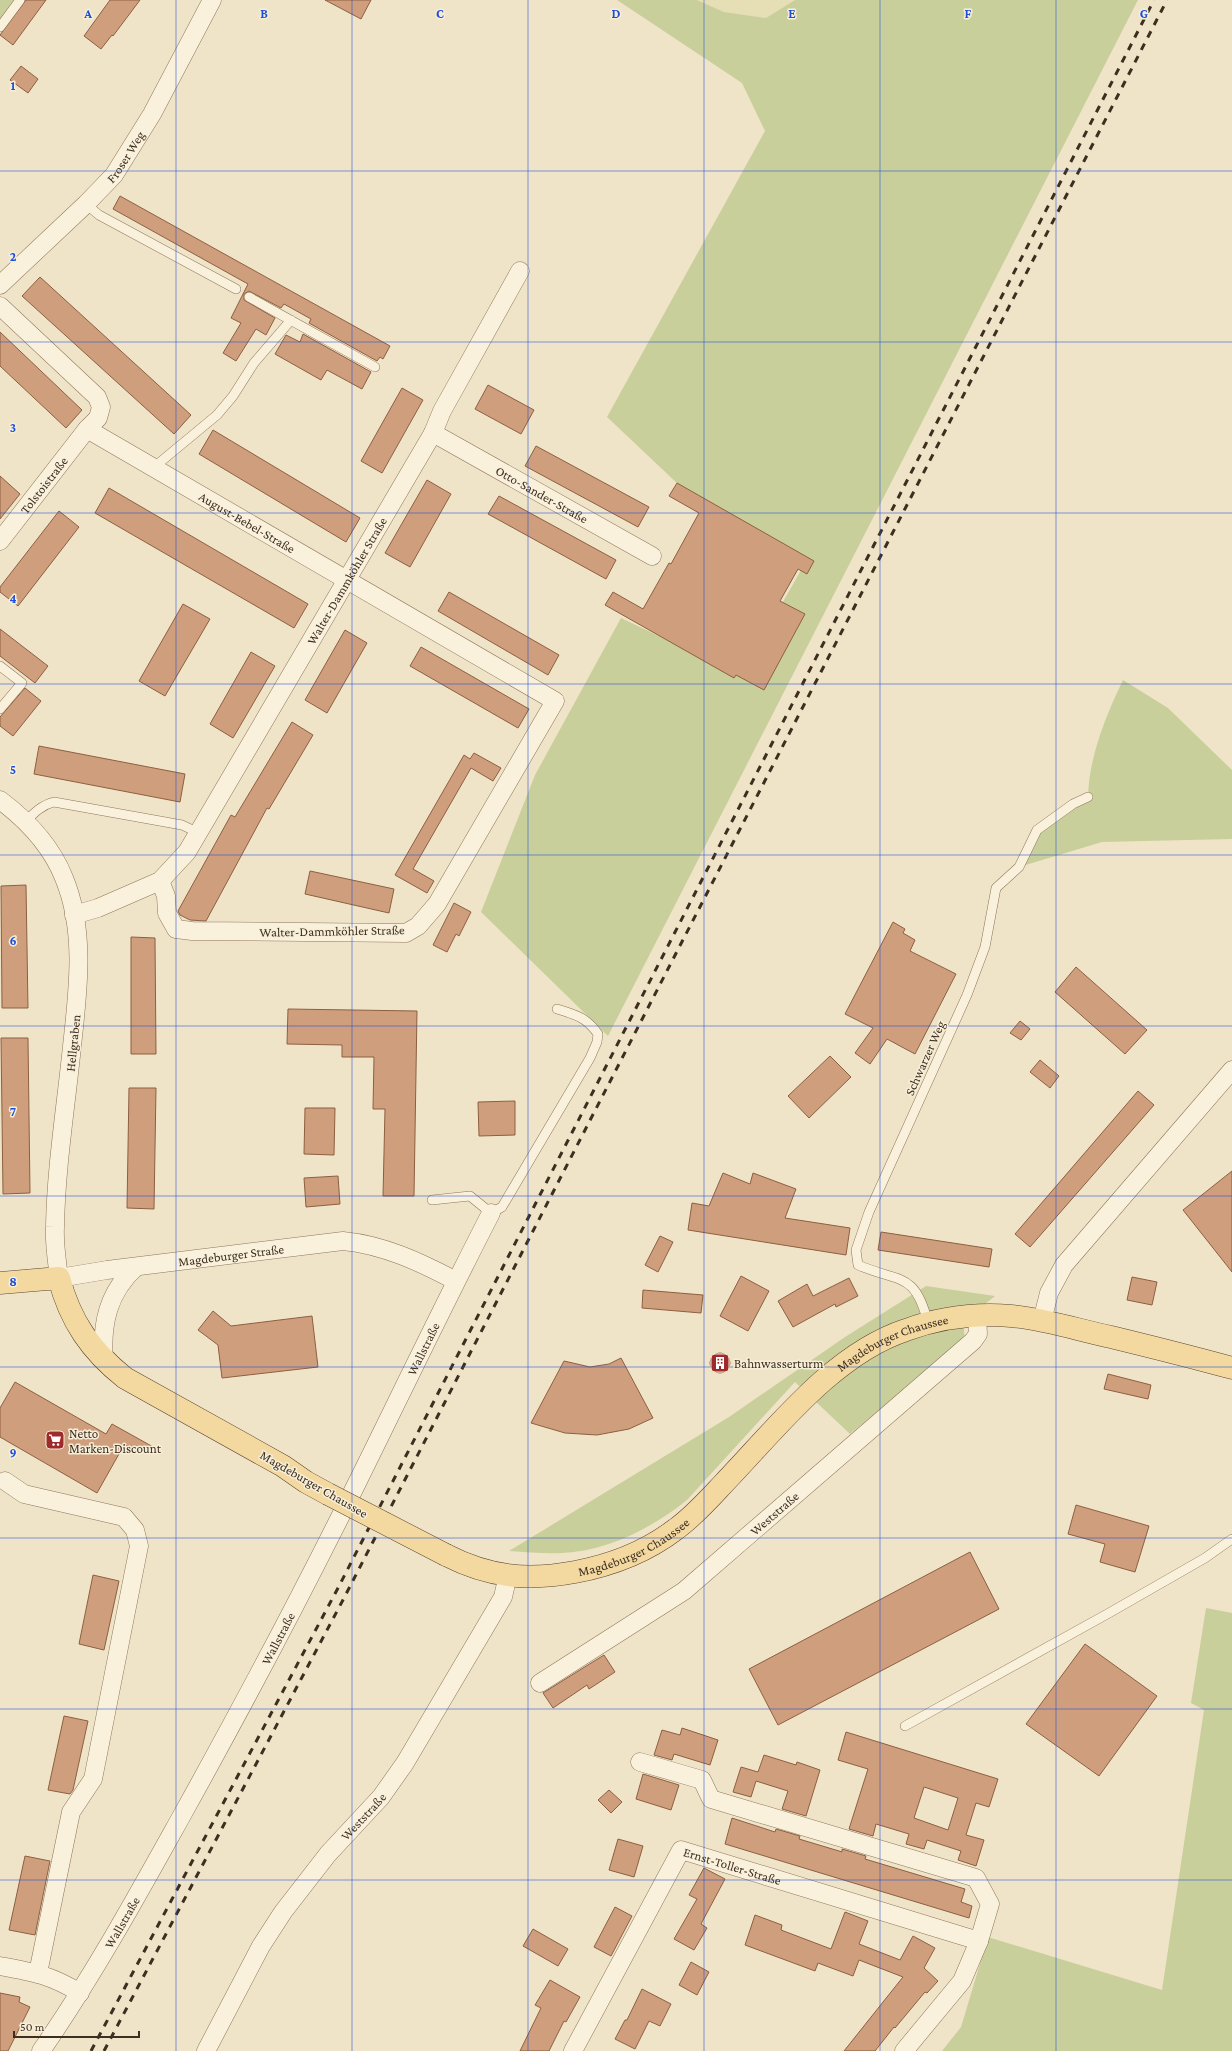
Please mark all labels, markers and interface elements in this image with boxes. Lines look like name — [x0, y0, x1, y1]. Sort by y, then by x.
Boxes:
text: A — [83, 6, 92, 21]
text: B — [260, 6, 268, 21]
text: C — [436, 6, 444, 21]
text: D — [612, 6, 621, 21]
text: E — [788, 6, 796, 21]
text: F — [965, 6, 972, 21]
text: G — [1140, 6, 1148, 21]
text: 1 — [11, 78, 16, 93]
street label: Froser Weg — [103, 127, 148, 186]
text: 2 — [10, 249, 17, 264]
text: 3 — [10, 420, 16, 435]
street label: Tolstoistraße — [17, 453, 71, 517]
street label: Otto-Sander-Straße — [493, 462, 591, 526]
street label: August-Bebel-Straße — [196, 488, 298, 556]
street label: Walter-Dammköhler Straße — [303, 514, 390, 647]
text: 4 — [9, 591, 17, 606]
text: 5 — [10, 762, 16, 777]
street label: Walter-Dammköhler Straße — [259, 922, 405, 940]
text: 6 — [9, 933, 17, 948]
street label: Hellgraben — [63, 1014, 83, 1072]
street label: Schwarzer Weg — [902, 1018, 948, 1098]
text: 7 — [10, 1104, 16, 1119]
street label: Magdeburger Straße — [177, 1241, 285, 1269]
text: 8 — [9, 1274, 17, 1289]
street label: Magdeburger Chaussee — [834, 1311, 950, 1374]
street label: Wallstraße — [404, 1320, 442, 1378]
building icon: Bahnwasserturm — [709, 1352, 731, 1374]
place label: Bahnwasserturm — [734, 1356, 824, 1371]
place label: Netto Marken-Discount — [69, 1426, 162, 1456]
supermarket icon: Netto Marken-Discount — [44, 1429, 66, 1451]
text: 9 — [9, 1445, 17, 1460]
street label: Magdeburger Chaussee — [258, 1447, 371, 1521]
street label: Weststraße — [747, 1488, 802, 1538]
street label: Magdeburger Chaussee — [577, 1514, 692, 1579]
street label: Wallstraße — [258, 1609, 298, 1667]
street label: Weststraße — [337, 1790, 389, 1843]
street label: Ernst-Toller-Straße — [682, 1844, 783, 1888]
street label: Wallstraße — [101, 1894, 143, 1951]
scale bar — [14, 2013, 139, 2039]
text: 50 m — [20, 2020, 45, 2034]

